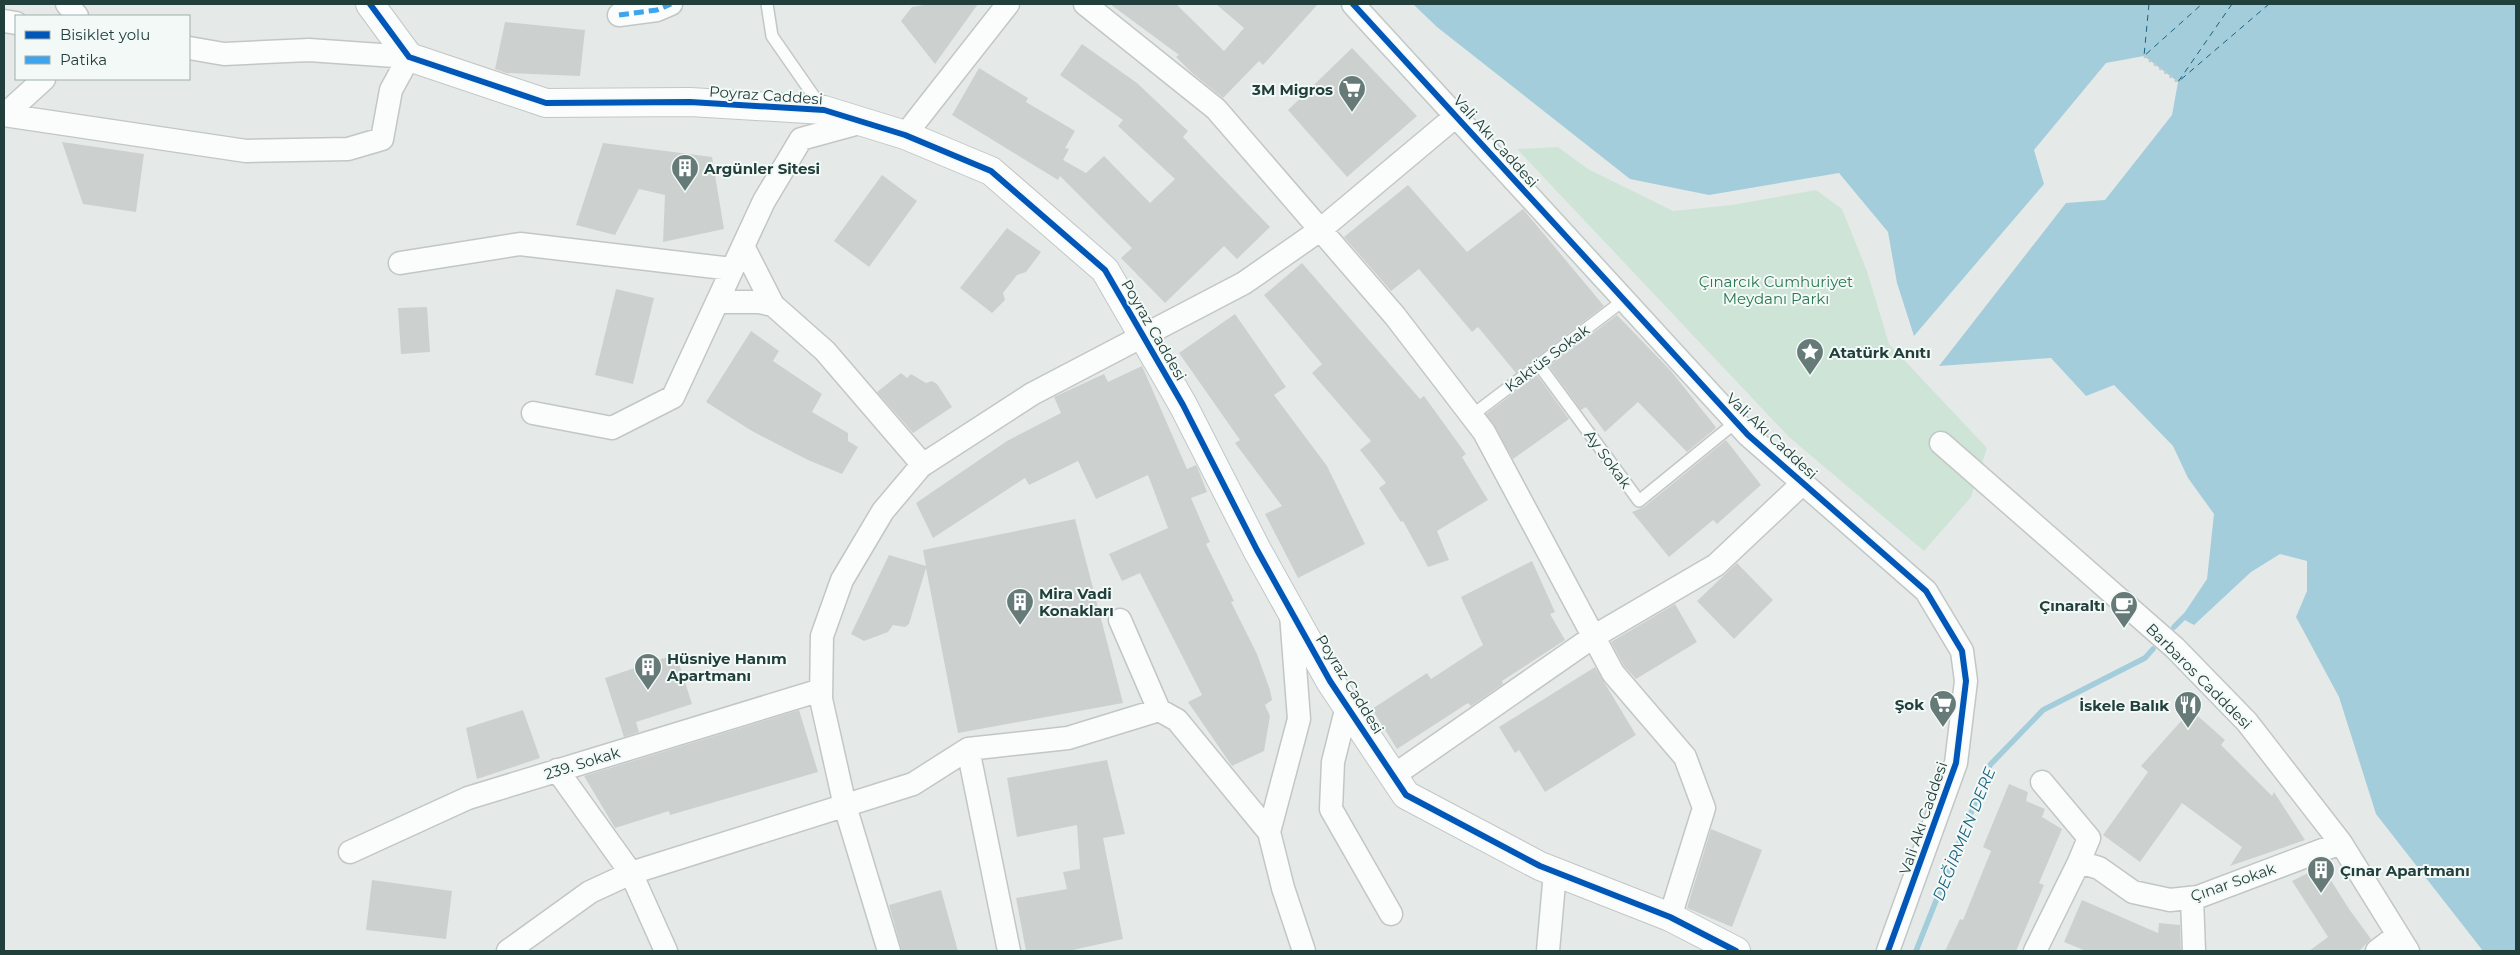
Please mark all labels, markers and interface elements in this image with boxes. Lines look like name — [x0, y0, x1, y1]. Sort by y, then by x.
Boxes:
legend — [15, 15, 190, 80]
text: Bisiklet yolu — [60, 25, 150, 44]
text: Patika — [60, 50, 107, 69]
supermarket icon: 3M Migros — [1337, 74, 1367, 113]
place label: 3M Migros — [1251, 80, 1333, 99]
street label: Poyraz Caddesi — [709, 82, 823, 108]
street label: Vali Akı Caddesi — [1449, 91, 1543, 191]
building icon: Argünler Sitesi — [670, 153, 700, 192]
place label: Argünler Sitesi — [703, 159, 820, 178]
park label: Çınarcık Cumhuriyet Meydanı Parkı — [1699, 272, 1853, 308]
street label: Poyraz Caddesi — [1117, 276, 1191, 384]
street label: Kaktüs Sokak — [1501, 320, 1593, 396]
place icon: Atatürk Anıtı — [1795, 337, 1825, 376]
place label: Atatürk Anıtı — [1828, 343, 1931, 362]
street label: Vali Akı Caddesi — [1722, 389, 1822, 483]
street label: Ay Sokak — [1580, 426, 1636, 492]
place label: Mira Vadi Konakları — [1039, 584, 1114, 620]
building icon: Mira Vadi Konakları — [1005, 587, 1035, 626]
cafe icon: Çınaraltı — [2109, 590, 2139, 629]
place label: Çınaraltı — [2039, 596, 2105, 615]
street label: Barbaros Cadddesi — [2142, 619, 2256, 733]
street label: Poyraz Caddesi — [1312, 631, 1388, 737]
place label: Hüsniye Hanım Apartmanı — [666, 649, 787, 685]
building icon: Hüsniye Hanım Apartmanı — [633, 652, 663, 691]
supermarket icon: Şok — [1928, 689, 1958, 728]
restaurant icon: İskele Balık — [2173, 690, 2203, 729]
place label: Şok — [1895, 695, 1924, 714]
place label: İskele Balık — [2079, 696, 2169, 715]
street label: 239. Sokak — [542, 742, 622, 784]
street label: Vali Akı Caddesi — [1895, 759, 1951, 877]
water label: DEĞİRMEN DERE — [1929, 764, 2000, 903]
building icon: Çınar Apartmanı — [2306, 855, 2336, 894]
street label: Çınar Sokak — [2188, 859, 2278, 905]
place label: Çınar Apartmanı — [2340, 861, 2470, 880]

